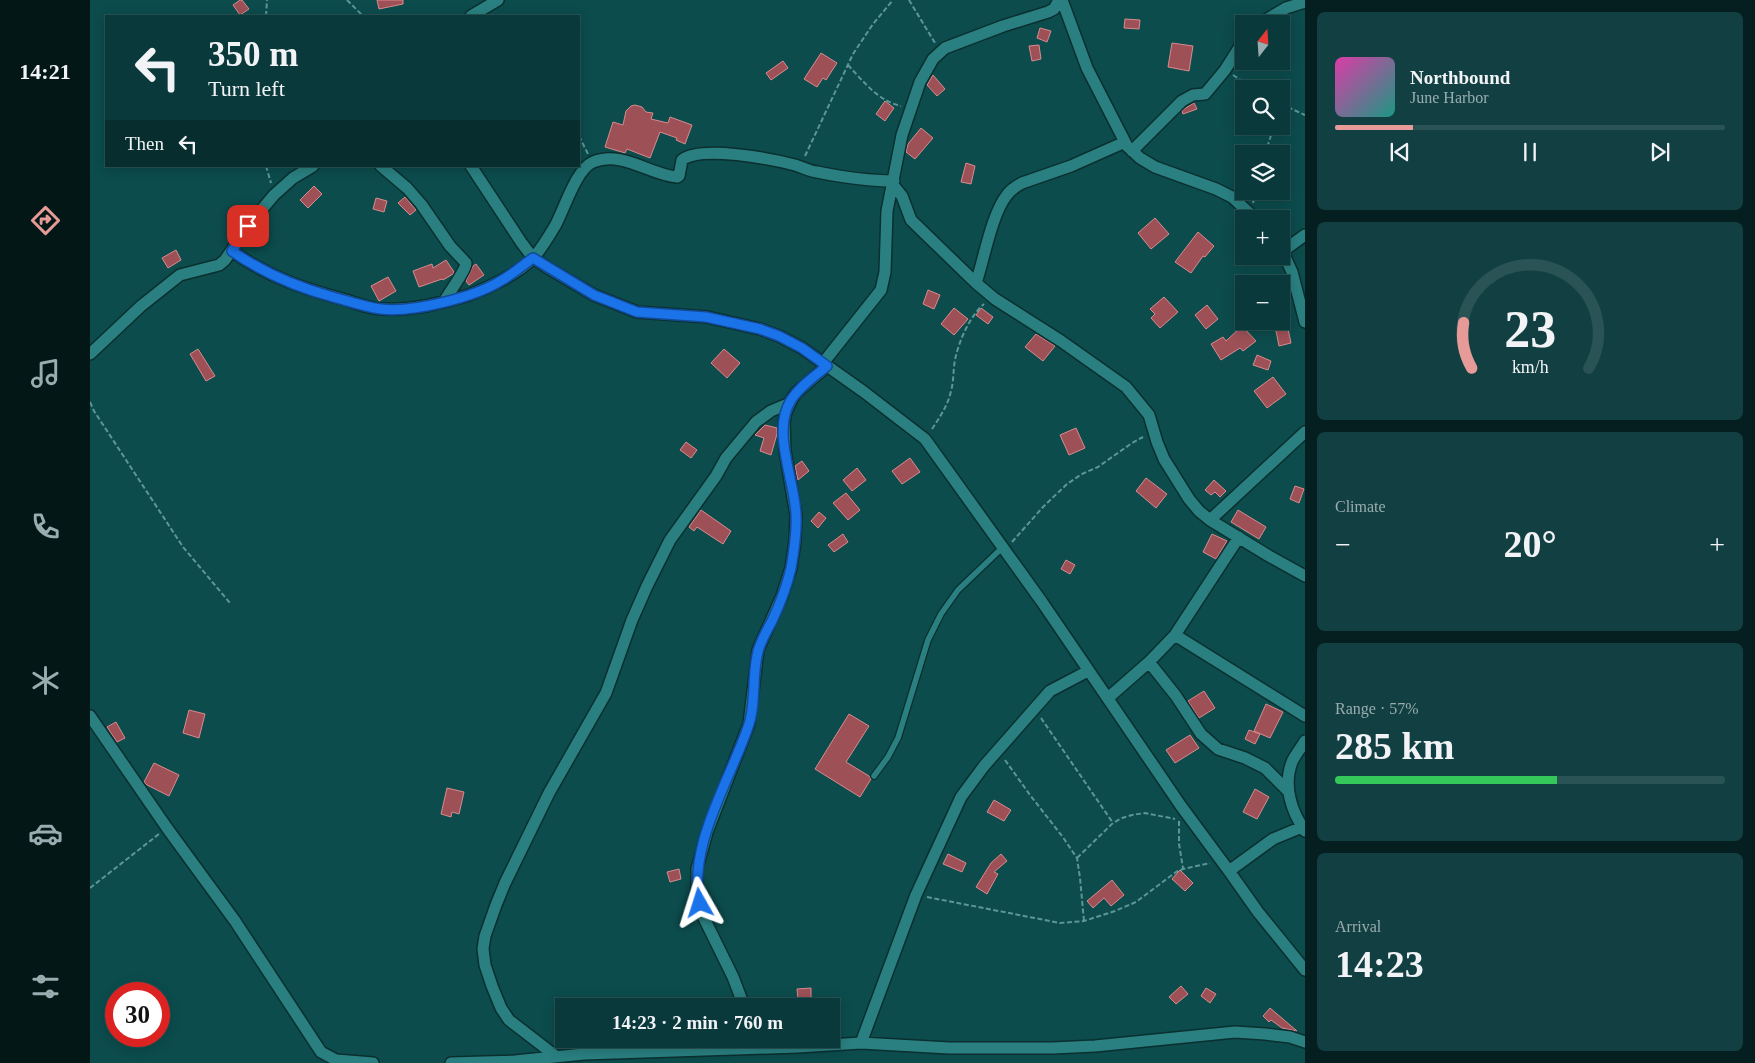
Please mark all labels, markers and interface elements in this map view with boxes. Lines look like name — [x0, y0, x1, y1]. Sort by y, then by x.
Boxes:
north arrow — [1235, 15, 1290, 70]
map controls — [1235, 15, 1290, 330]
icon: left — [125, 35, 190, 100]
text: 350 m — [208, 35, 298, 74]
text: 14:21 — [19, 59, 71, 84]
text: Northbound — [1410, 67, 1510, 88]
text: Turn left — [208, 76, 285, 101]
button: search — [1235, 80, 1290, 135]
text: June Harbor — [1410, 89, 1489, 106]
icon: left — [174, 130, 202, 158]
text: Then — [125, 133, 164, 154]
icon: previous — [1386, 138, 1414, 166]
icon: pause — [1516, 138, 1544, 166]
icon: next — [1646, 138, 1674, 166]
button: layers — [1235, 145, 1290, 200]
icon: directions — [28, 203, 63, 238]
pin — [227, 205, 269, 247]
button: + — [1235, 210, 1290, 265]
icon: arrive — [234, 212, 262, 240]
button: − — [1235, 275, 1290, 330]
text: 23 — [1504, 301, 1556, 358]
icon: music — [28, 356, 63, 391]
text: km/h — [1512, 357, 1548, 377]
text: Climate — [1335, 498, 1386, 515]
icon: phone — [28, 509, 63, 544]
text: 20° — [1503, 523, 1557, 565]
text: − — [1335, 529, 1351, 560]
text: + — [1709, 529, 1725, 560]
icon: climate — [28, 663, 63, 698]
text: Range · 57% — [1335, 700, 1419, 717]
text: 285 km — [1335, 725, 1454, 767]
icon: car — [28, 816, 63, 851]
position arrow — [673, 876, 725, 928]
text: Arrival — [1335, 918, 1381, 935]
text: 14:23 — [1335, 943, 1424, 985]
icon: filters — [28, 969, 63, 1004]
speed limit sign: 30 — [105, 982, 170, 1047]
text: 14:23 · 2 min · 760 m — [612, 1012, 783, 1033]

